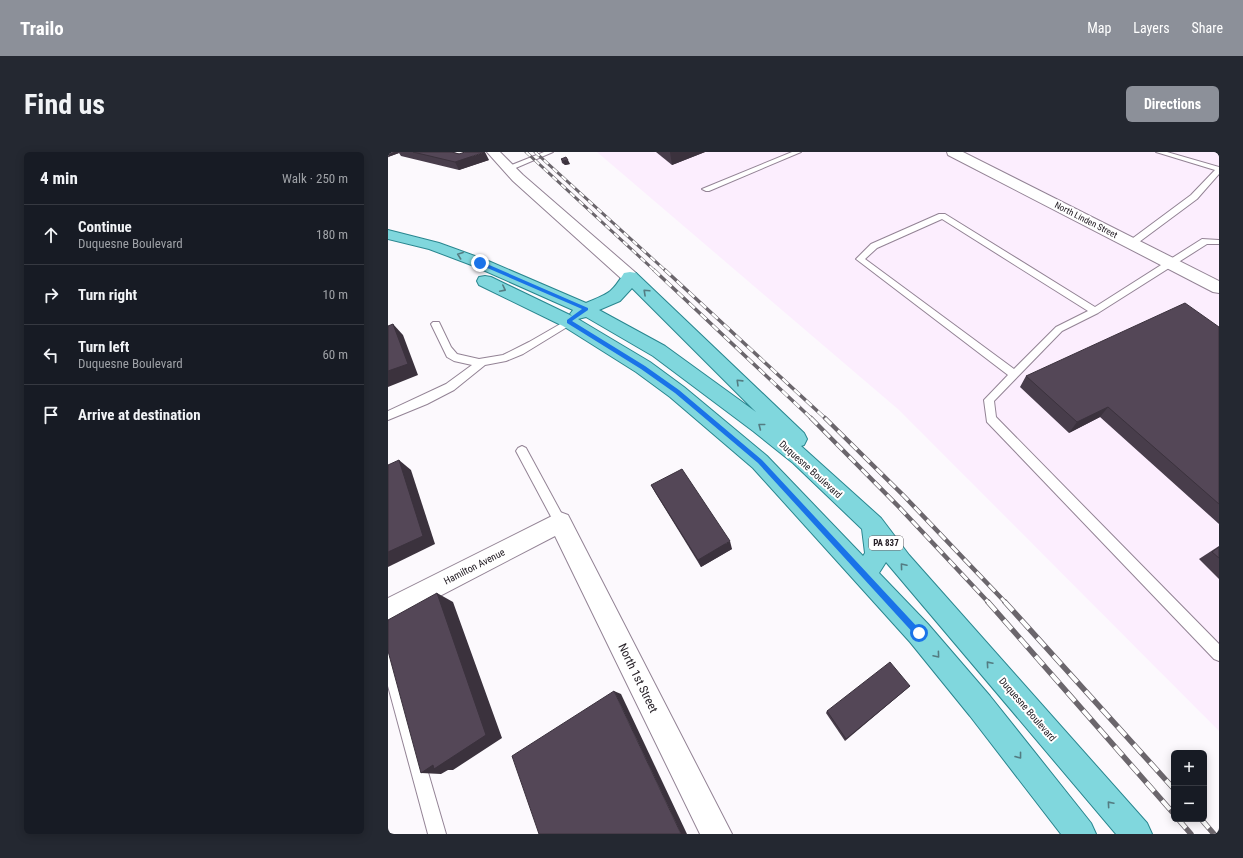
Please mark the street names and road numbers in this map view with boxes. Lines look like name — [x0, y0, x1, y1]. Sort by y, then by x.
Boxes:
street label: North Linden Street — [1053, 200, 1119, 240]
street label: Duquesne Boulevard — [777, 438, 844, 500]
road number: PA 837 — [869, 536, 903, 550]
street label: Hamilton Avenue — [442, 546, 507, 587]
street label: North 1st Street — [615, 641, 661, 715]
street label: Duquesne Boulevard — [997, 675, 1058, 743]

